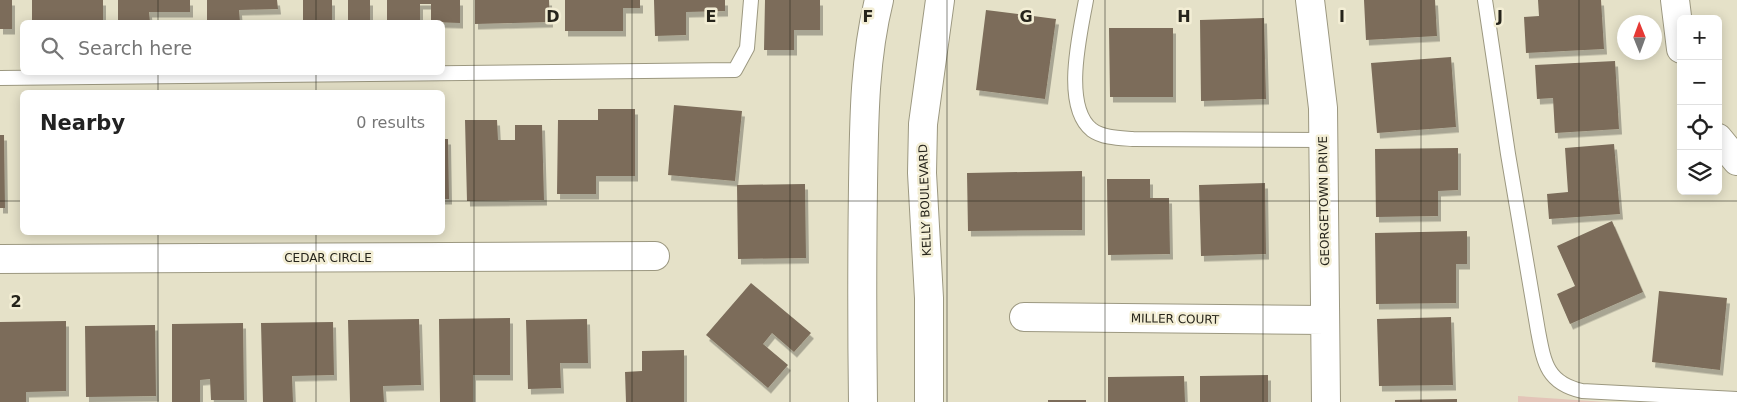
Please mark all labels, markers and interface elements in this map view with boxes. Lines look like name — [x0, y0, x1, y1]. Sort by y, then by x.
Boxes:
text: D — [546, 7, 560, 26]
text: E — [706, 7, 716, 26]
text: F — [863, 7, 873, 26]
text: G — [1019, 7, 1033, 26]
text: H — [1177, 7, 1191, 26]
text: I — [1339, 7, 1345, 26]
text: J — [1496, 7, 1503, 26]
north arrow — [1617, 15, 1662, 60]
map controls — [1677, 15, 1722, 195]
button: + — [1677, 15, 1722, 60]
search box — [20, 20, 445, 75]
icon: search — [38, 34, 66, 62]
text: Search here — [78, 37, 192, 59]
button: − — [1677, 60, 1722, 105]
button: locate — [1677, 105, 1722, 150]
text: Nearby — [40, 111, 125, 135]
text: 0 results — [356, 113, 425, 132]
street label: GEORGETOWN DRIVE — [1316, 136, 1332, 266]
street label: KELLY BOULEVARD — [916, 144, 934, 256]
button: layers — [1677, 150, 1722, 195]
street label: CEDAR CIRCLE — [284, 251, 372, 265]
text: 2 — [10, 292, 22, 311]
street label: MILLER COURT — [1131, 311, 1220, 327]

